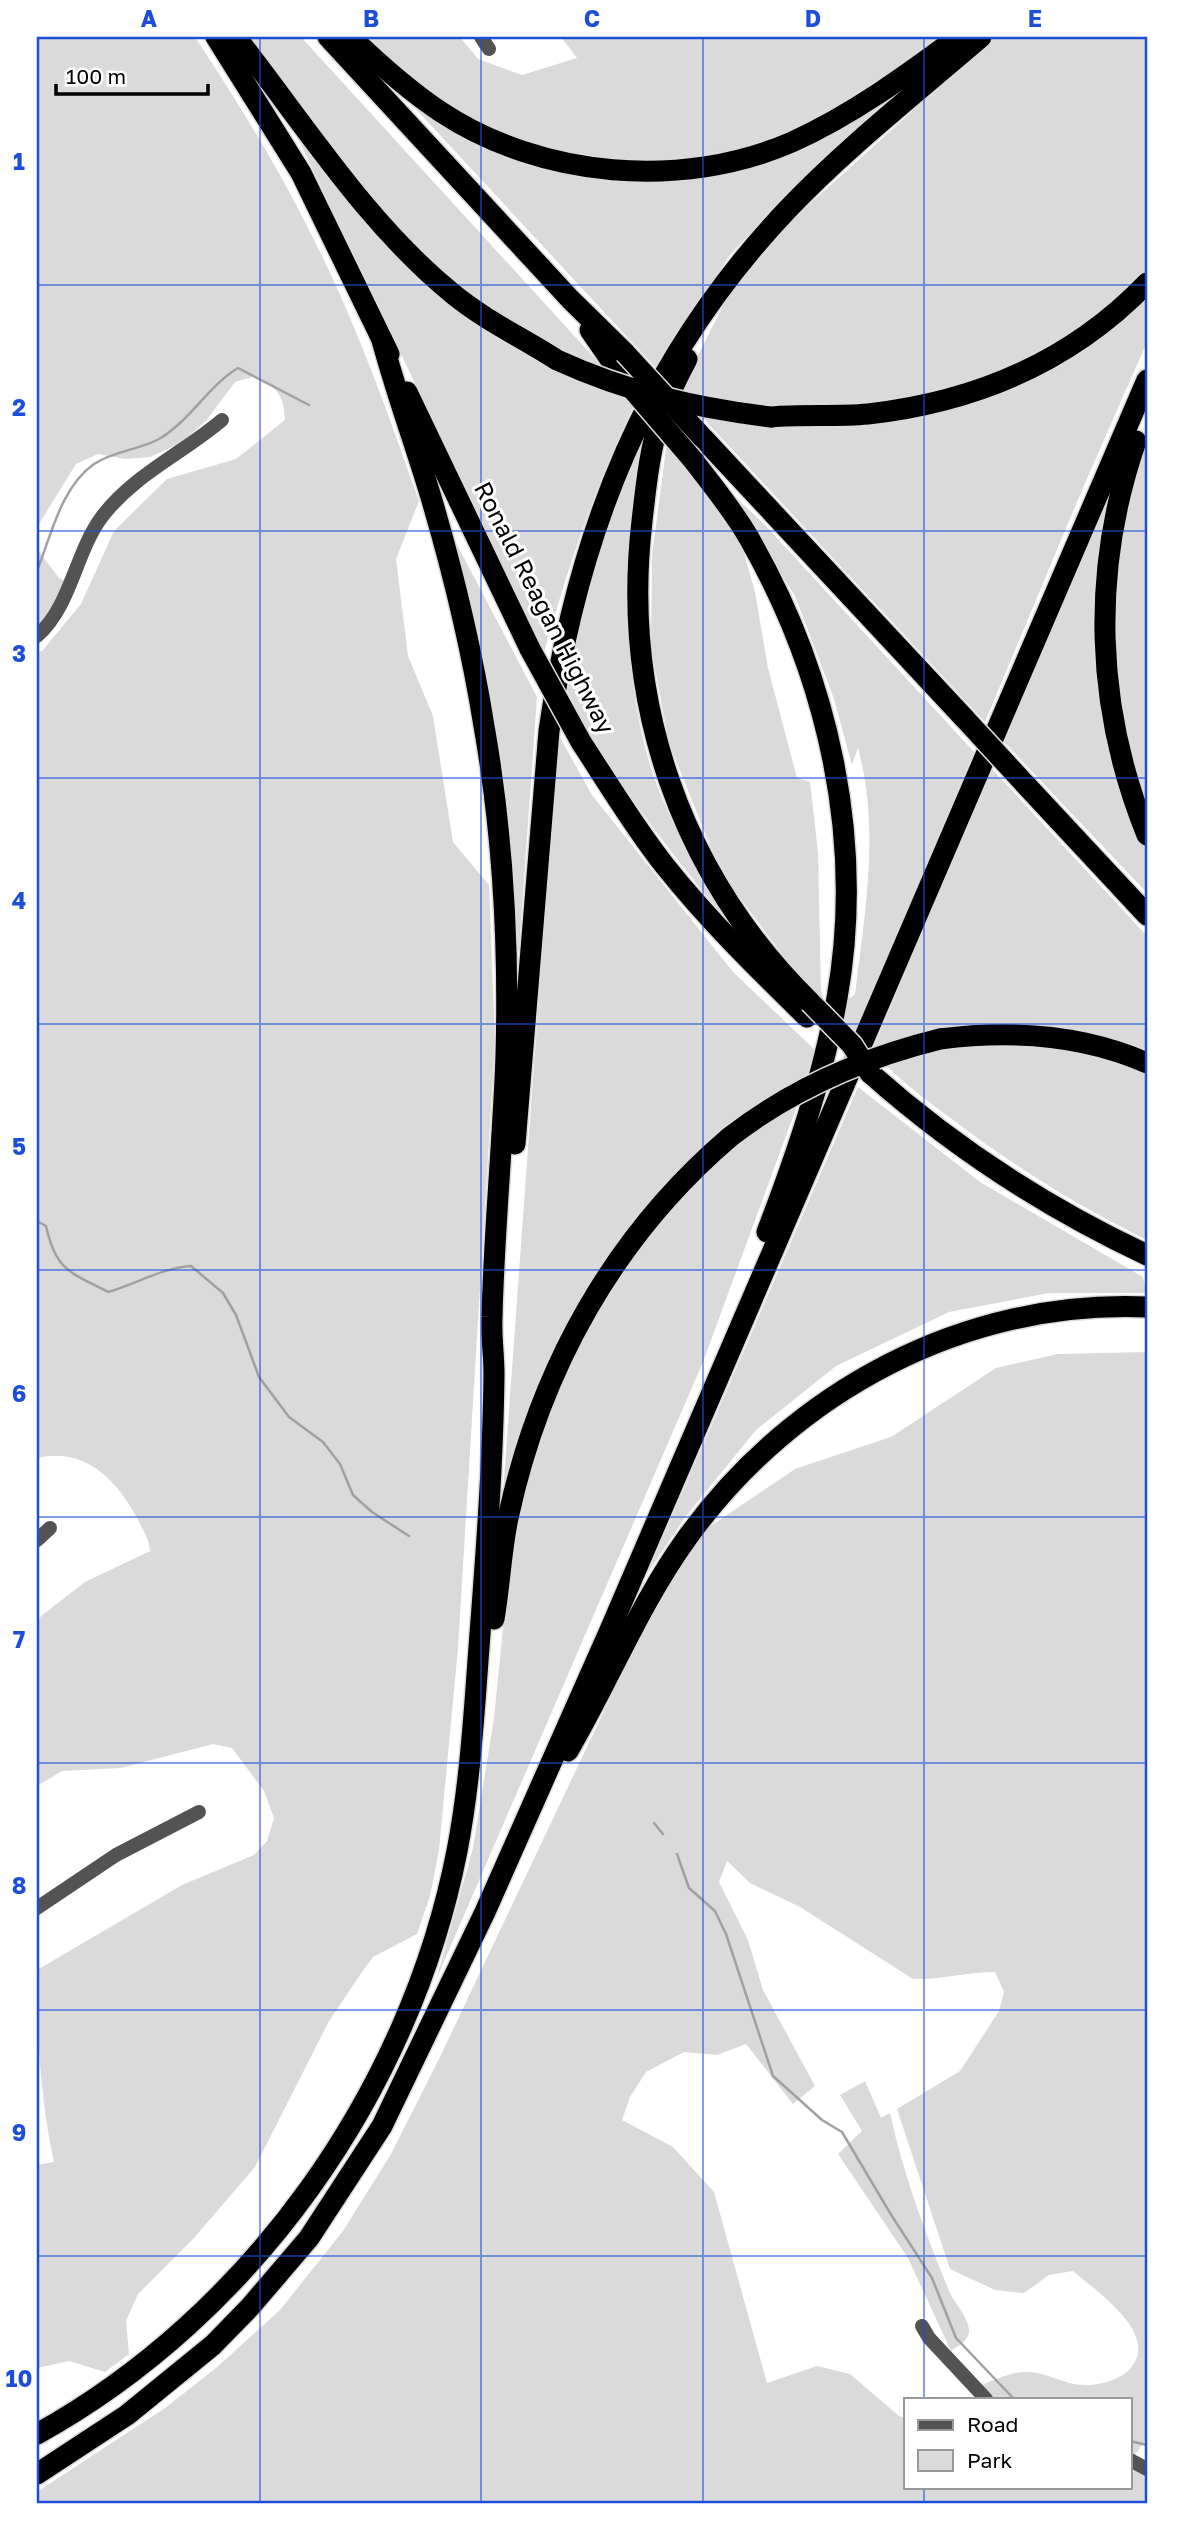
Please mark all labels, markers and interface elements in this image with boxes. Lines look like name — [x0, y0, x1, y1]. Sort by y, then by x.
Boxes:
text: A — [141, 4, 158, 32]
text: B — [363, 4, 379, 32]
text: C — [584, 4, 600, 32]
text: D — [805, 4, 821, 32]
text: E — [1028, 4, 1042, 32]
scale bar — [56, 52, 208, 96]
text: 100 m — [66, 63, 126, 89]
text: 1 — [13, 147, 25, 175]
text: 2 — [12, 393, 26, 421]
street label: Ronald Reagan Highway — [469, 476, 622, 738]
text: 3 — [12, 639, 26, 667]
text: 4 — [12, 886, 26, 914]
text: 5 — [12, 1132, 26, 1160]
text: 6 — [12, 1379, 26, 1407]
text: 7 — [13, 1625, 25, 1653]
text: 8 — [12, 1871, 26, 1899]
text: 9 — [12, 2118, 26, 2146]
text: 10 — [6, 2364, 32, 2392]
legend — [904, 2398, 1132, 2488]
text: Road — [967, 2411, 1018, 2437]
text: Park — [967, 2447, 1013, 2473]

